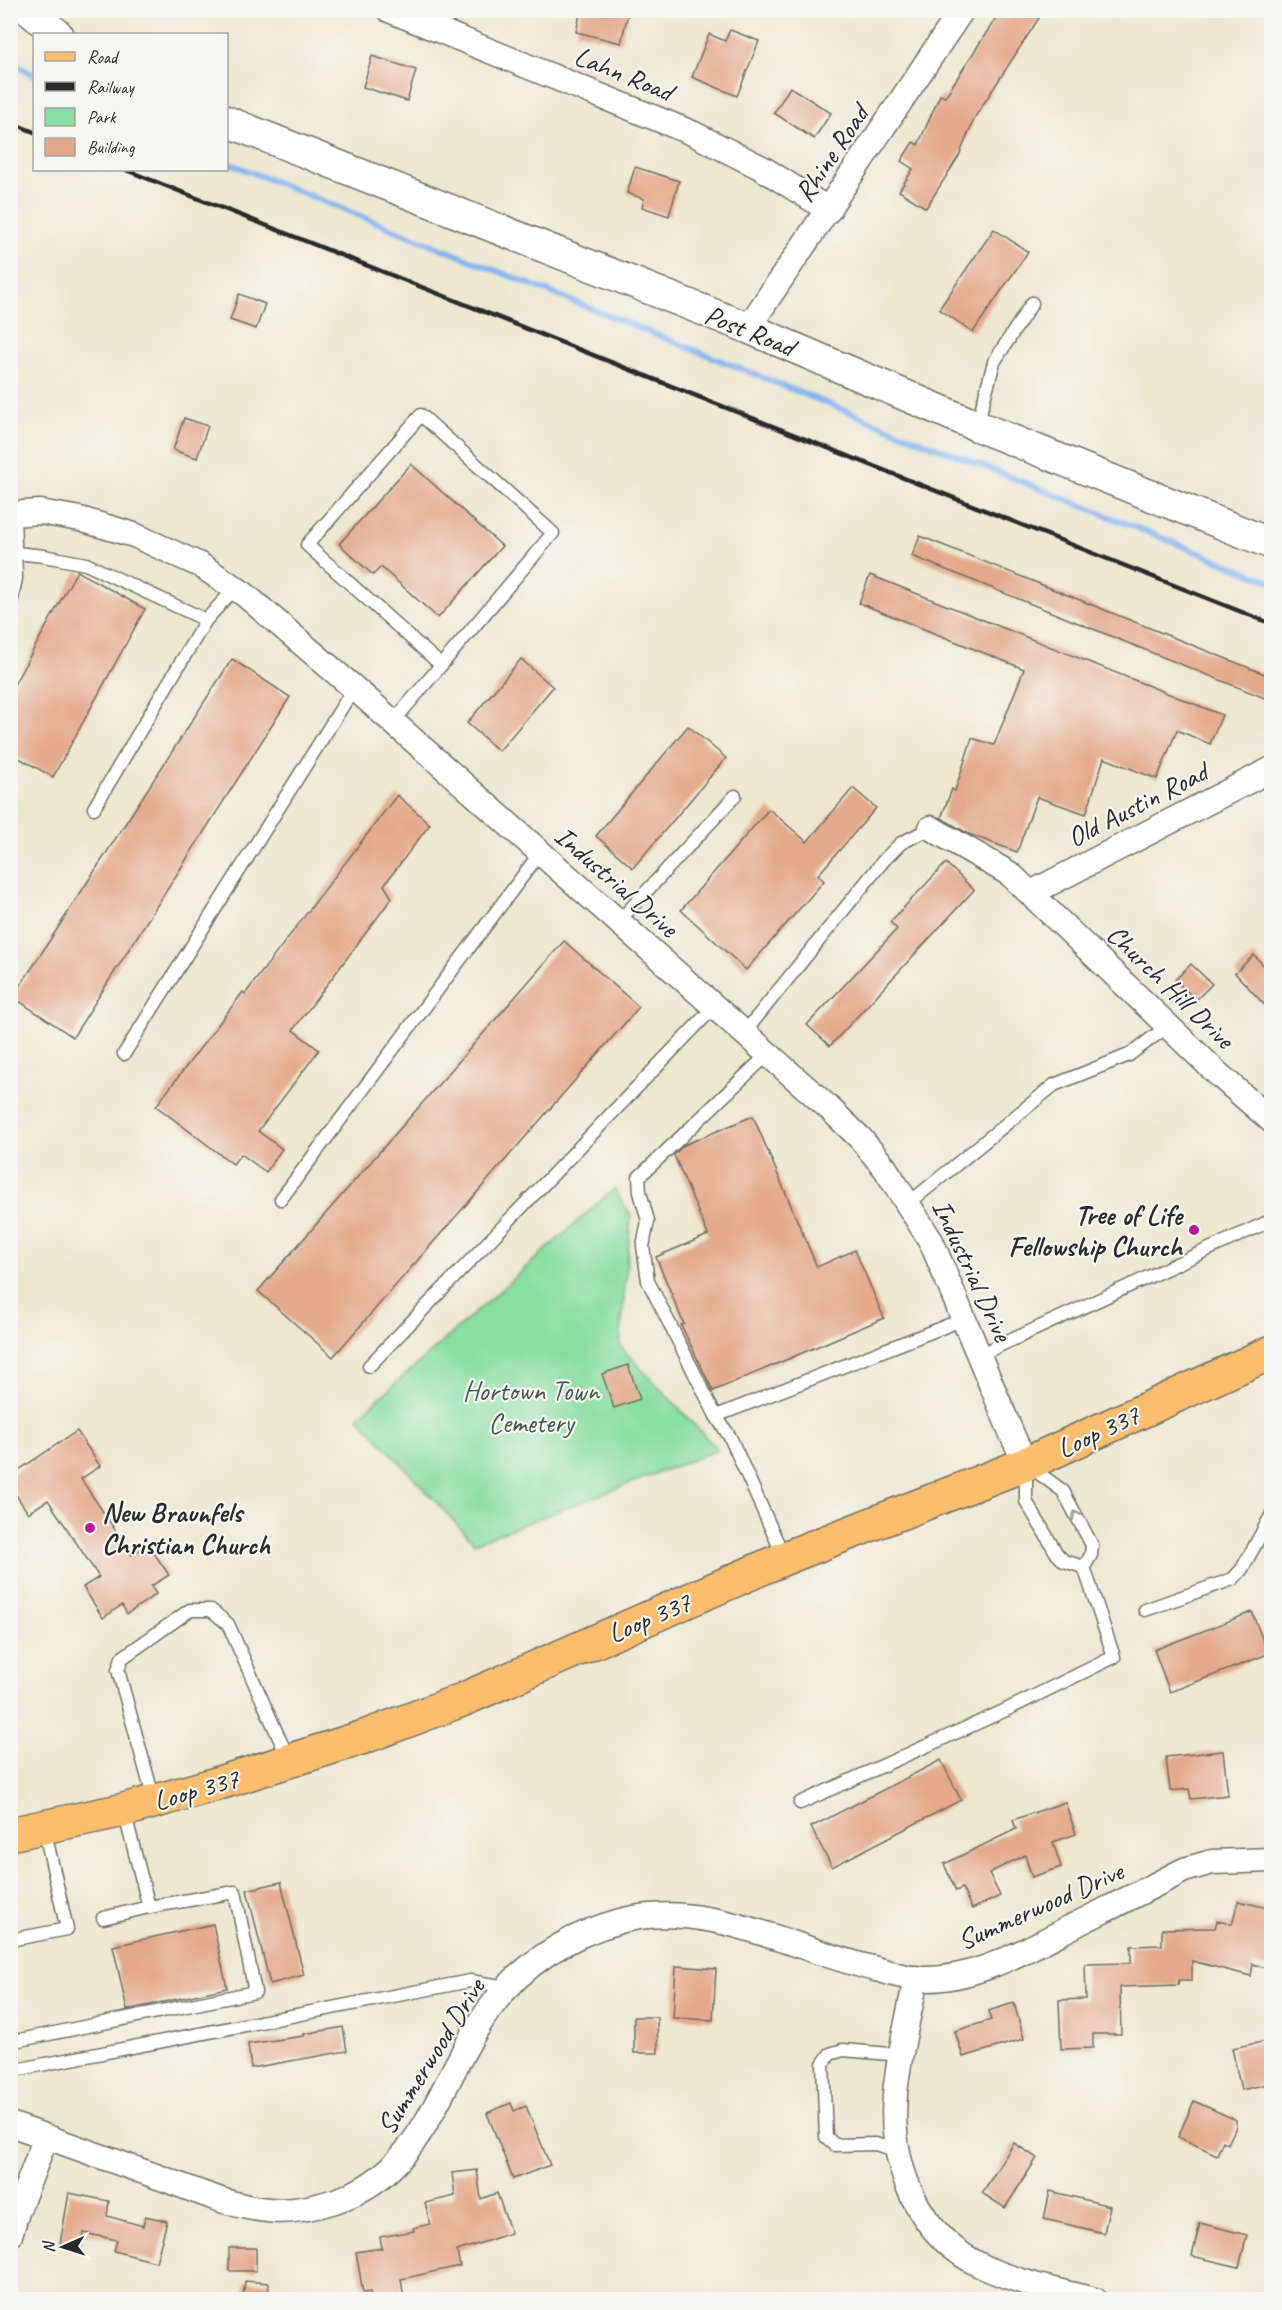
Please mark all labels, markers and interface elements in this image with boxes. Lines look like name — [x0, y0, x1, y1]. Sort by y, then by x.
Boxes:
legend — [33, 33, 228, 171]
street label: Lahn Road — [570, 38, 682, 110]
text: Road — [87, 46, 120, 68]
text: Railway — [87, 76, 135, 98]
street label: Rhine Road — [786, 95, 879, 208]
text: Park — [87, 106, 117, 128]
text: Building — [87, 136, 136, 158]
street label: Post Road — [700, 297, 804, 366]
street label: Old Austin Road — [1061, 752, 1217, 855]
street label: Industrial Drive — [548, 818, 687, 946]
street label: Church Hill Drive — [1100, 917, 1243, 1057]
street label: Industrial Drive — [925, 1194, 1021, 1348]
place label: Tree of Life Fellowship Church — [1009, 1197, 1185, 1264]
marker: Tree of Life Fellowship Church — [1187, 1223, 1201, 1237]
park label: Hortown Town Cemetery — [463, 1373, 601, 1440]
street label: Loop 337 — [1051, 1397, 1146, 1466]
place label: New Braunfels Christian Church — [102, 1495, 271, 1562]
one-way arrow — [1072, 1511, 1083, 1521]
marker: New Braunfels Christian Church — [83, 1521, 97, 1535]
street label: Loop 337 — [602, 1584, 697, 1651]
street label: Loop 337 — [150, 1760, 244, 1818]
street label: Summerwood Drive — [952, 1853, 1130, 1958]
street label: Summerwood Drive — [369, 1970, 493, 2141]
north arrow — [33, 2217, 93, 2277]
text: N — [39, 2239, 59, 2253]

